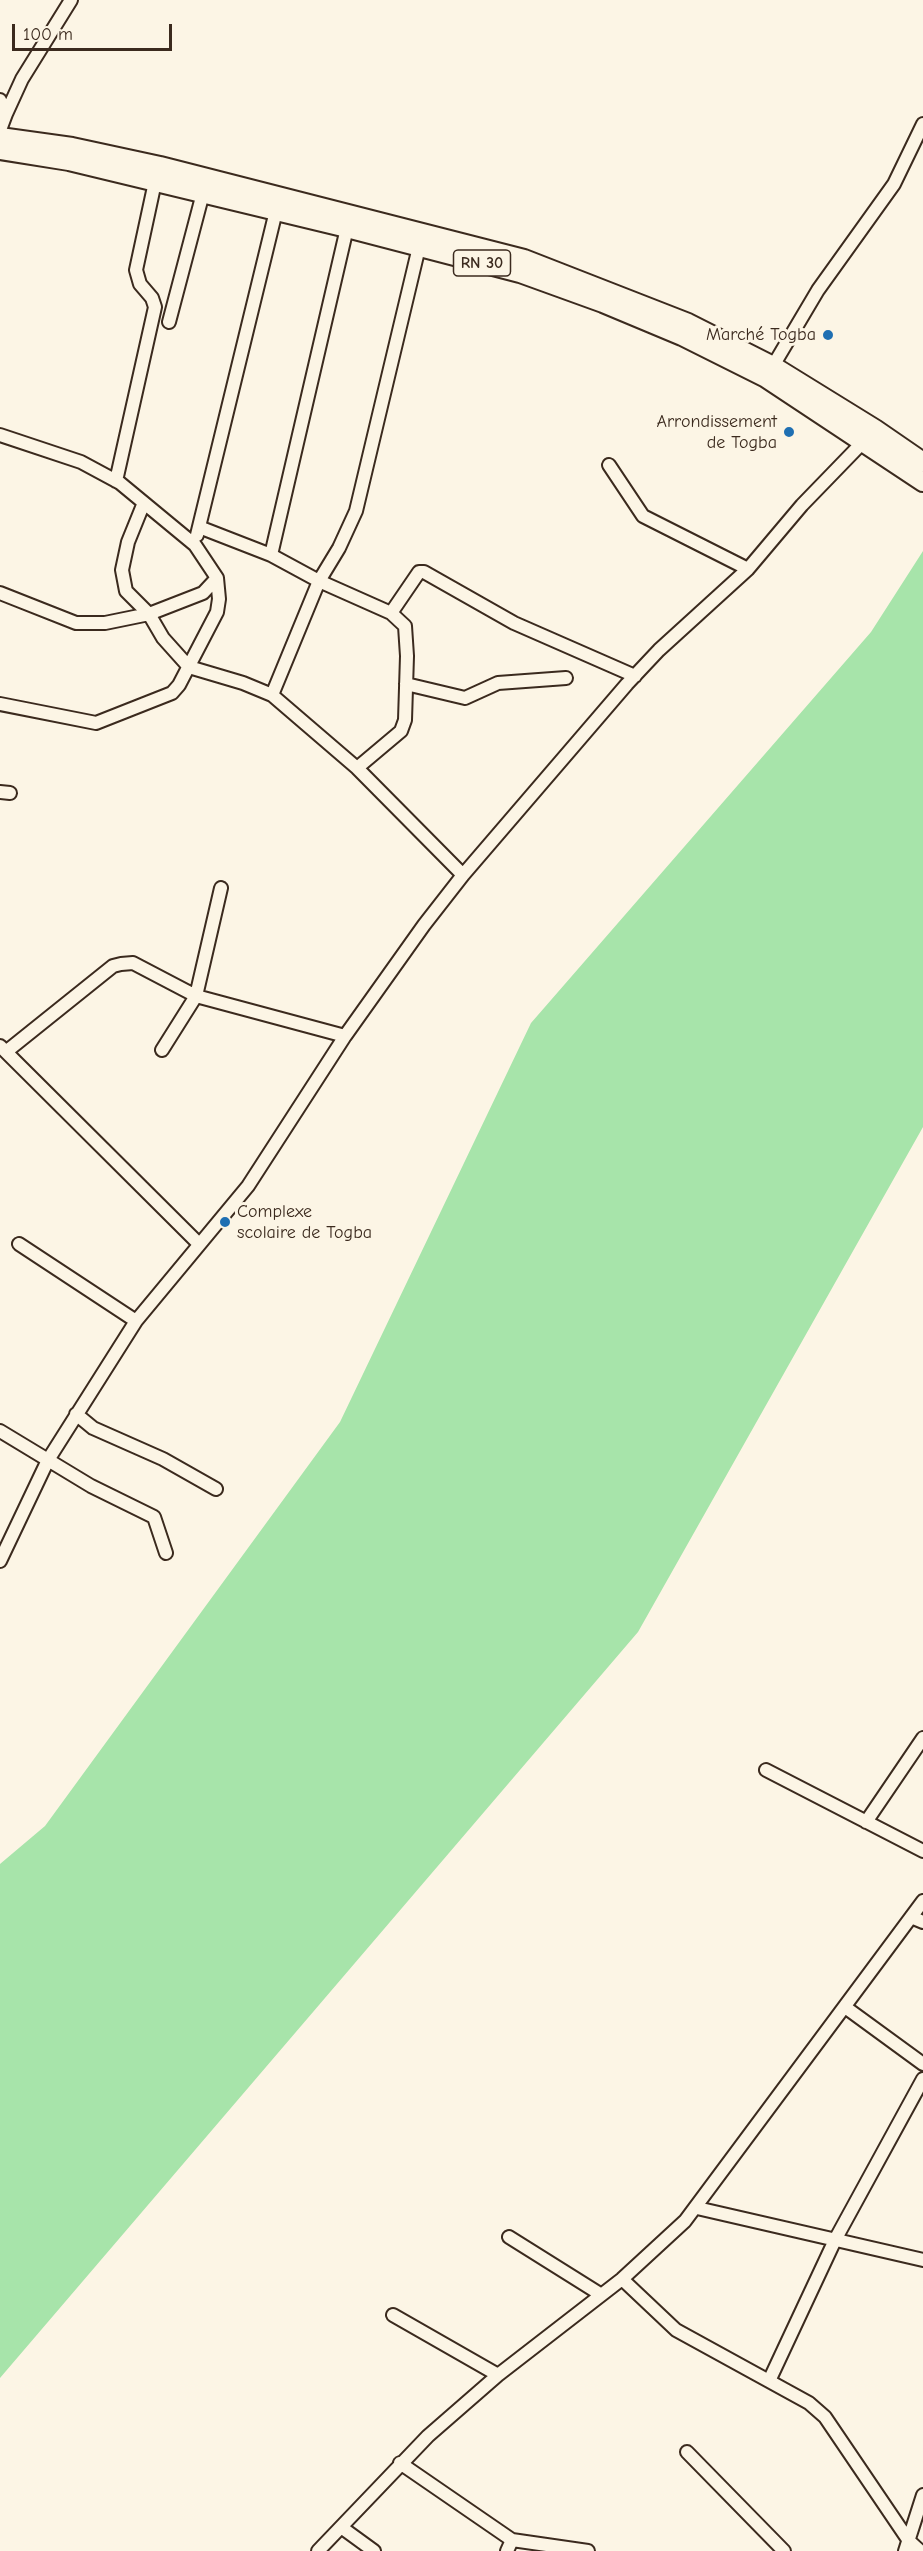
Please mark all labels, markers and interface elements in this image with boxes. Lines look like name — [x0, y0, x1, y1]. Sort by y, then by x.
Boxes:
scale bar — [15, 12, 176, 50]
text: 100 m — [23, 24, 73, 45]
road number: RN 30 — [454, 250, 510, 276]
place label: Marché Togba — [706, 324, 816, 346]
marker: Marché Togba — [821, 328, 835, 342]
place label: Arrondissement de Togba — [657, 411, 777, 454]
marker: Arrondissement de Togba — [782, 425, 796, 439]
place label: Complexe scolaire de Togba — [237, 1201, 372, 1244]
marker: Complexe scolaire de Togba — [218, 1215, 232, 1229]

